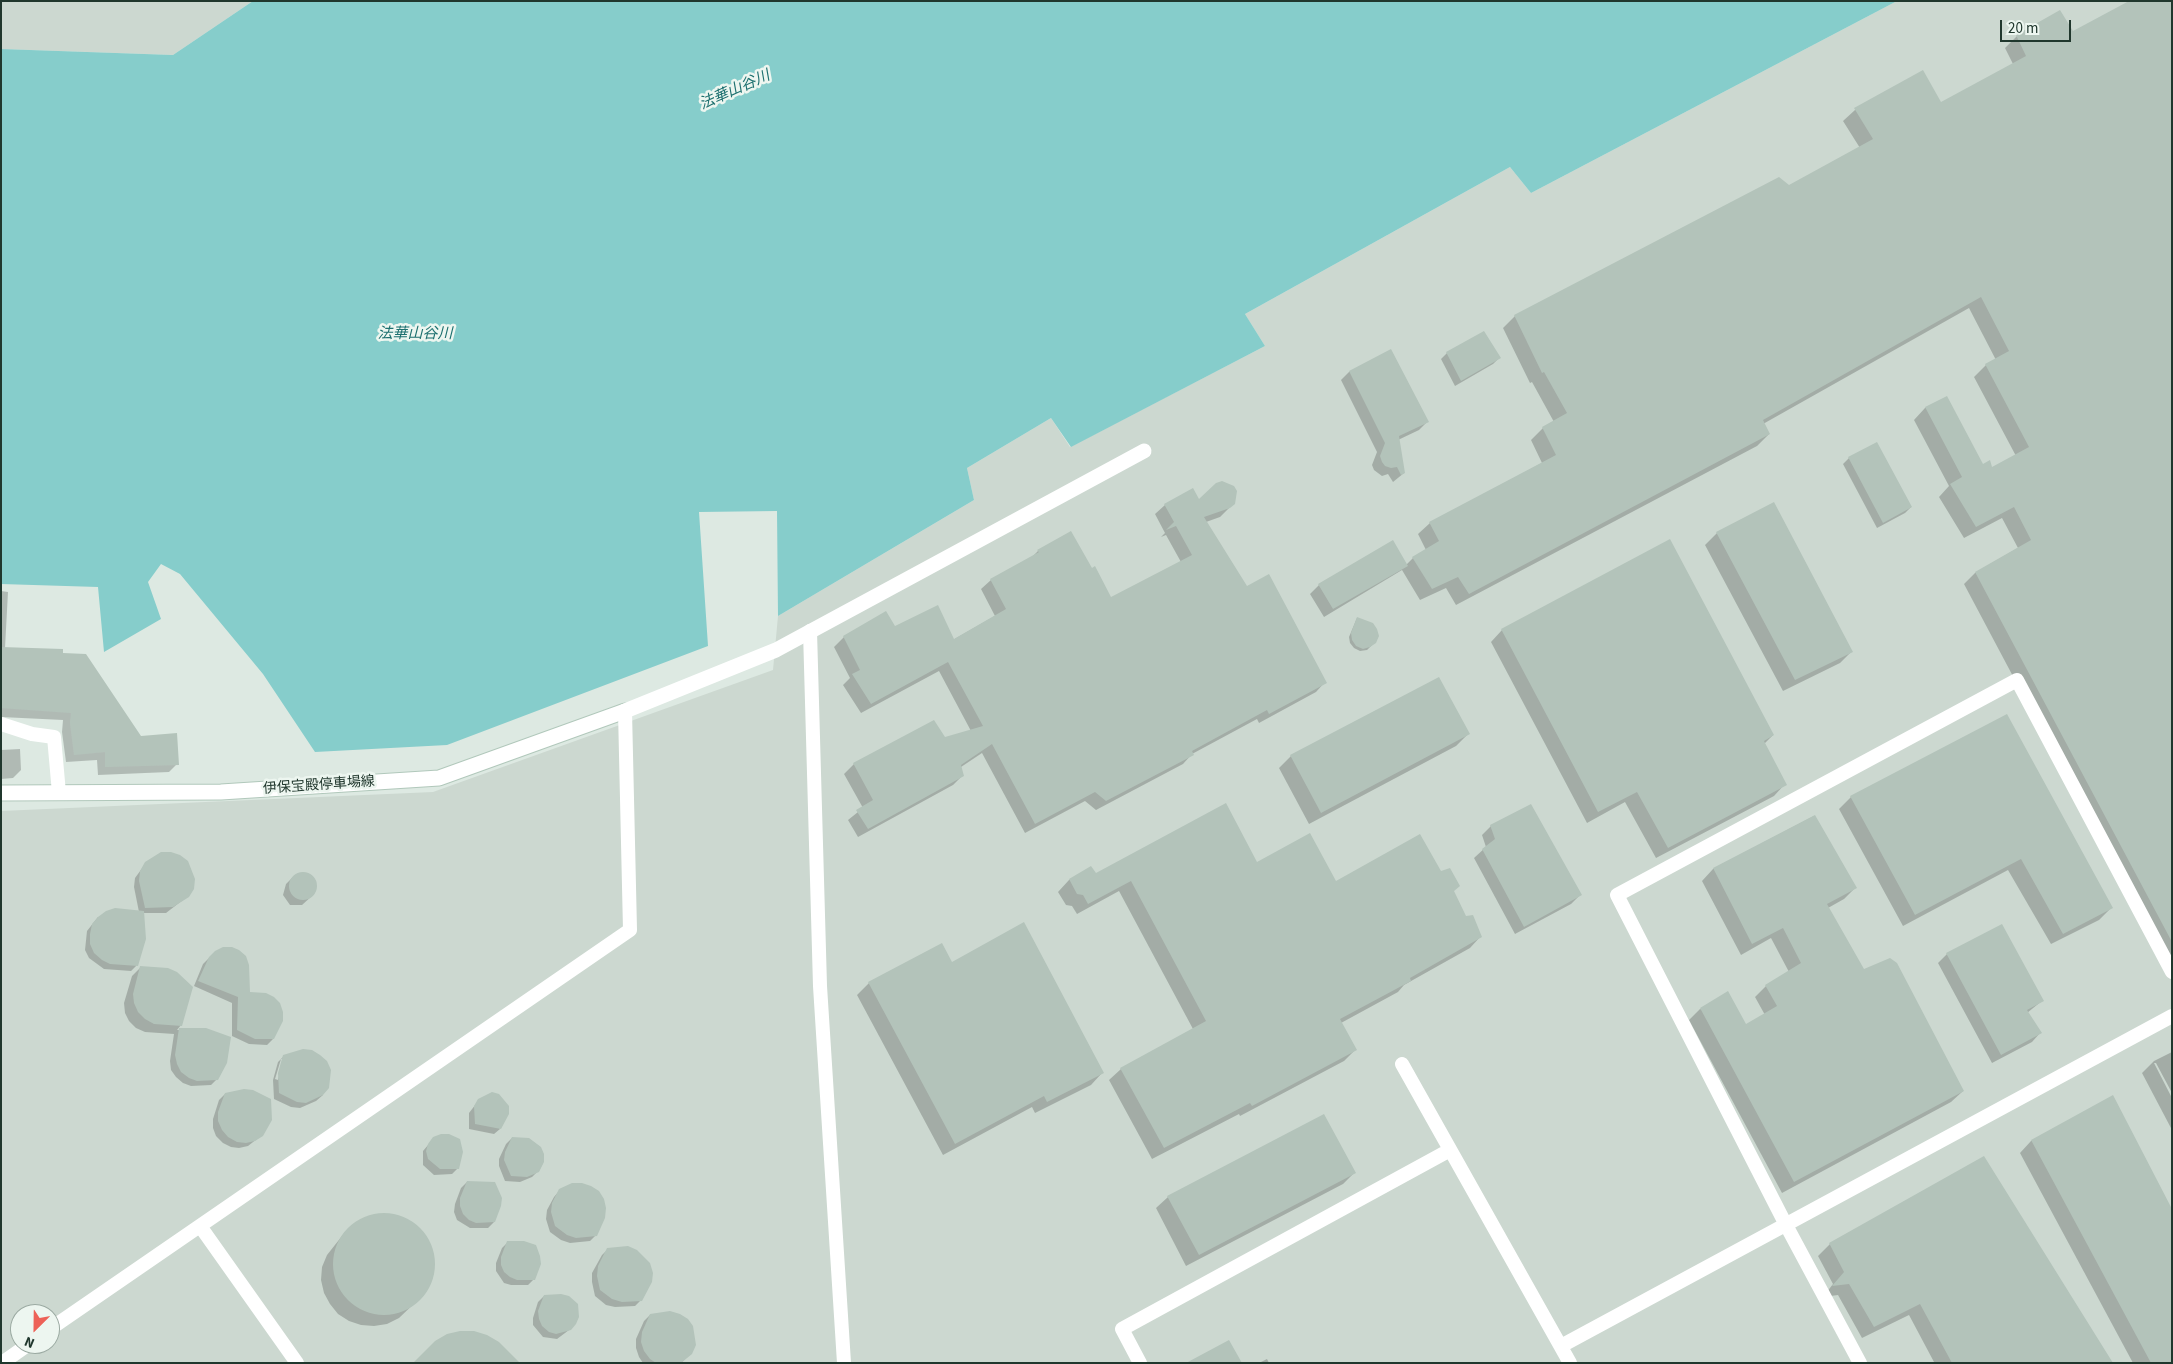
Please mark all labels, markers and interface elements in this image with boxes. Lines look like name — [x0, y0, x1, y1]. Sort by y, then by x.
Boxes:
scale bar — [2003, 10, 2074, 42]
text: 20 m — [2008, 18, 2038, 39]
water label: 法華山谷川 — [697, 68, 773, 114]
water label: 法華山谷川 — [378, 326, 452, 344]
street label: 伊保宝殿停車場線 — [263, 774, 375, 798]
north arrow — [10, 1304, 60, 1354]
text: N — [21, 1331, 38, 1353]

